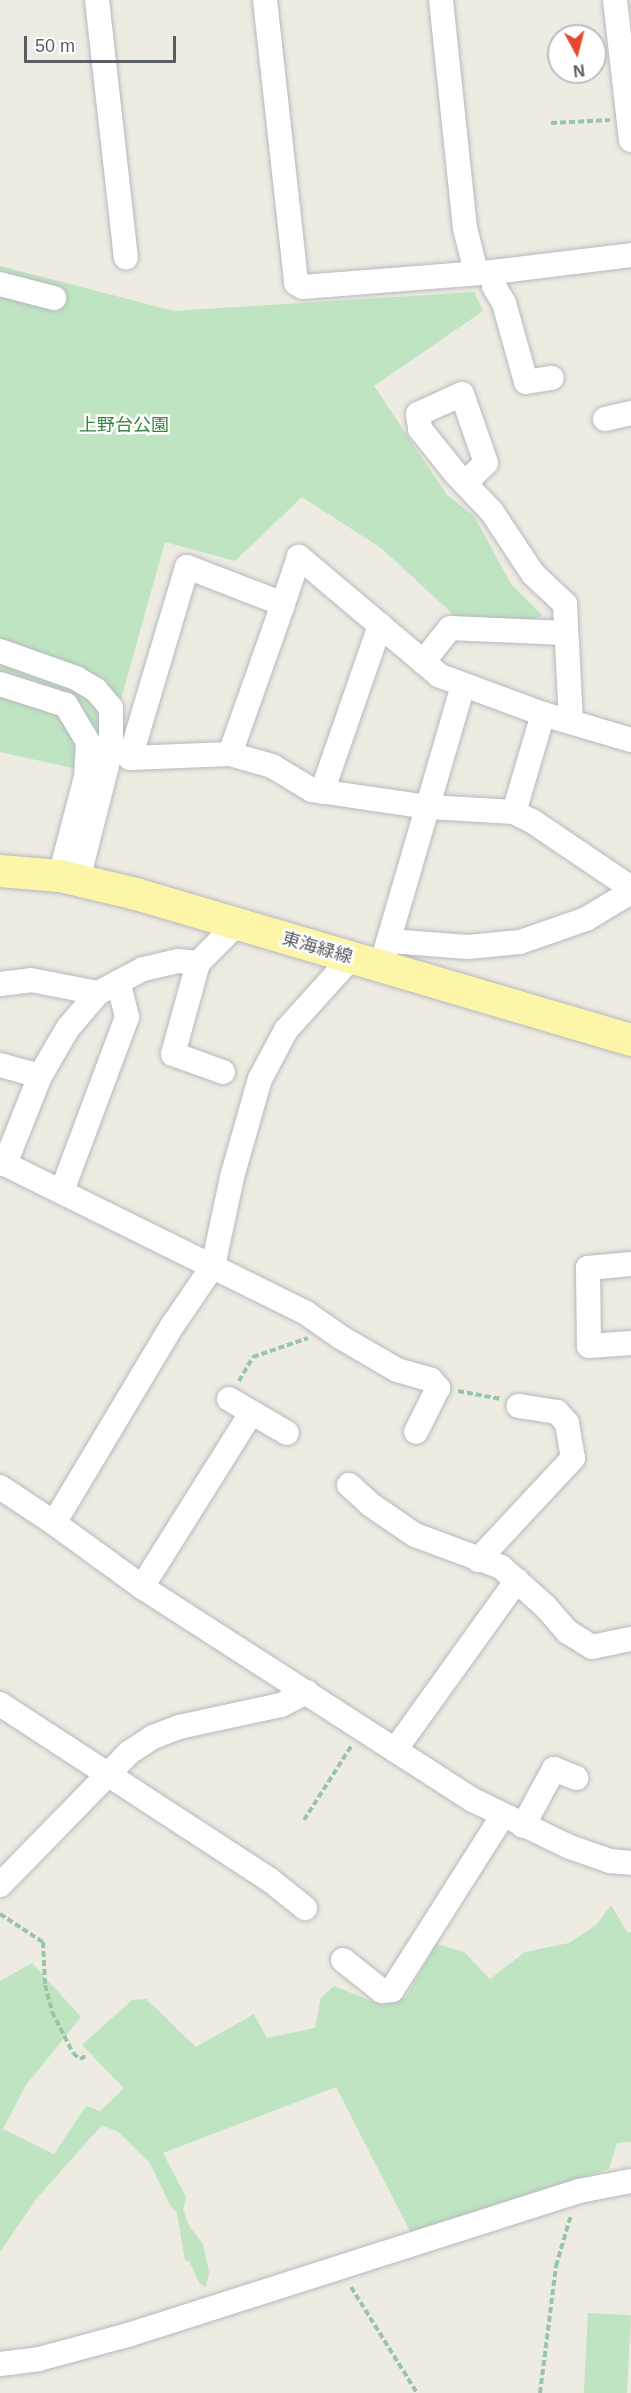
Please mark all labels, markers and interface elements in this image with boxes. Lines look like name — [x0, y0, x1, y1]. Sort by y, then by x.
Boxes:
scale bar — [27, 24, 178, 62]
north arrow — [547, 24, 607, 84]
text: 50 m — [35, 36, 75, 56]
text: N — [572, 61, 586, 80]
park label: 上野台公園 — [79, 414, 169, 436]
street label: 東海緑線 — [279, 928, 355, 968]

